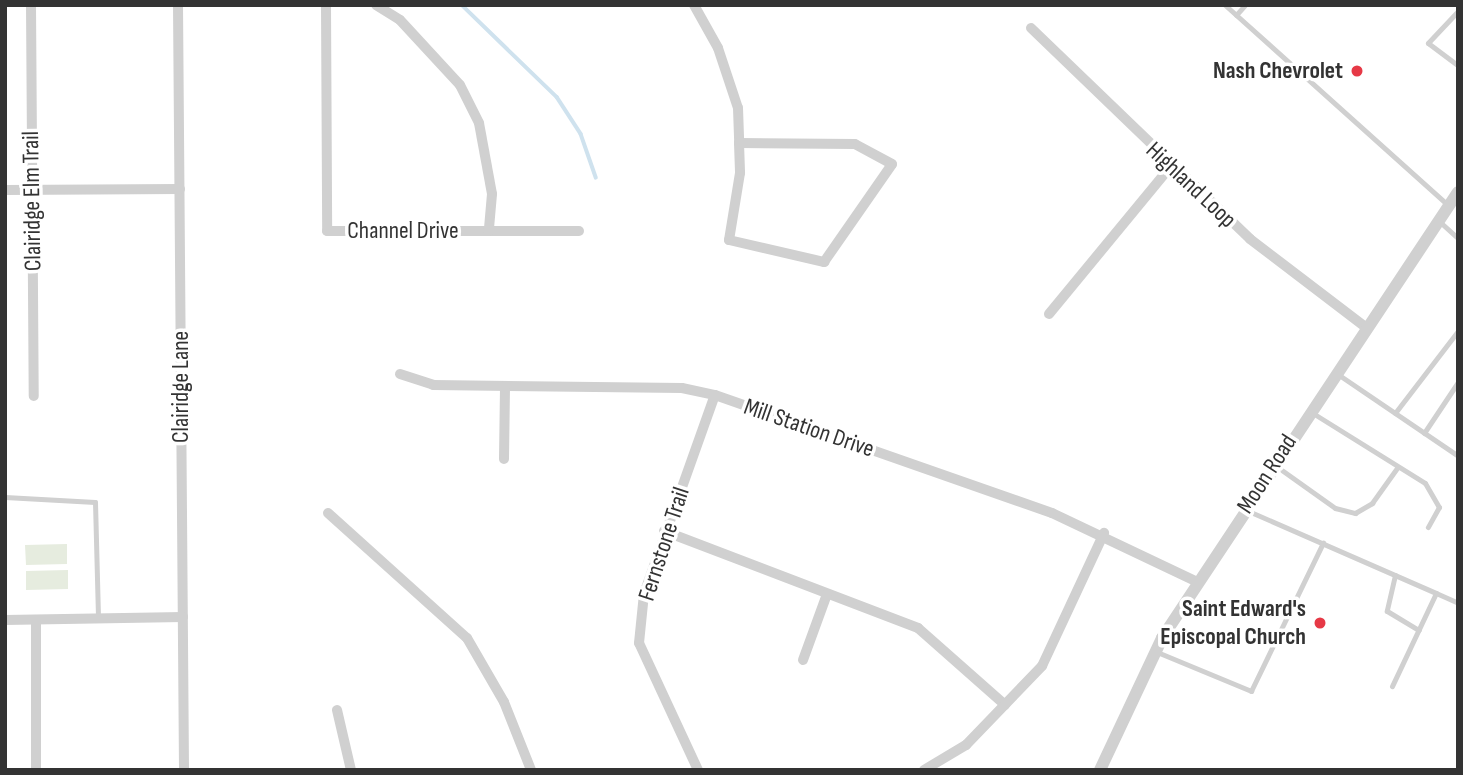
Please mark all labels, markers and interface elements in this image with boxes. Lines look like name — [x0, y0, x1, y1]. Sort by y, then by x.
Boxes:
place label: Nash Chevrolet — [1213, 57, 1343, 85]
marker: Nash Chevrolet — [1349, 63, 1365, 79]
street label: Clairidge Elm Trail — [16, 131, 48, 271]
street label: Highland Loop — [1140, 136, 1242, 234]
street label: Channel Drive — [347, 217, 459, 245]
street label: Clairidge Lane — [167, 331, 195, 443]
street label: Mill Station Drive — [740, 392, 878, 464]
street label: Moon Road — [1231, 429, 1303, 519]
street label: Fernstone Trail — [632, 484, 696, 604]
place label: Saint Edward's Episcopal Church — [1160, 595, 1306, 651]
marker: Saint Edward's Episcopal Church — [1312, 615, 1328, 631]

